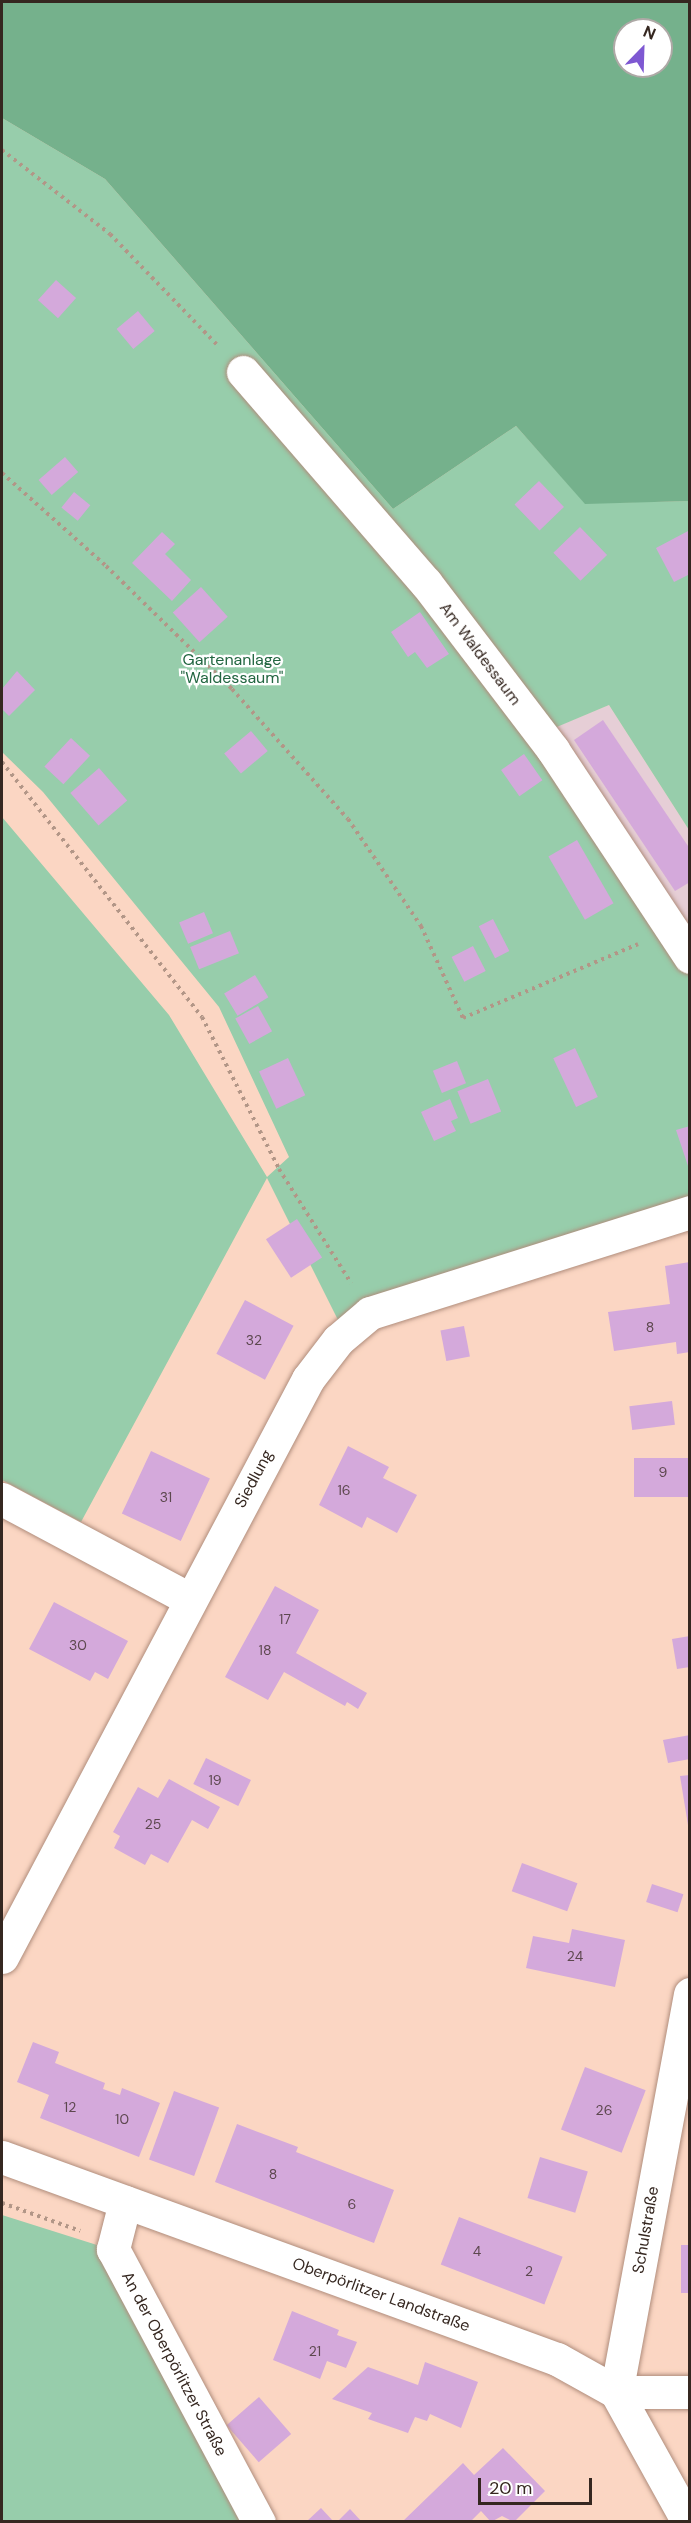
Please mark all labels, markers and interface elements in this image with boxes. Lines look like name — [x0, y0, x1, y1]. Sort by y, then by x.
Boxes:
north arrow — [613, 18, 673, 78]
text: N — [640, 21, 659, 45]
street label: Am Waldessaum — [435, 599, 525, 709]
park label: Gartenanlage "Waldessaum" — [181, 650, 283, 688]
house number: 8 — [646, 1319, 654, 1335]
house number: 32 — [246, 1332, 262, 1348]
street label: Siedlung — [231, 1447, 277, 1511]
house number: 9 — [659, 1464, 667, 1480]
house number: 16 — [337, 1482, 351, 1498]
house number: 31 — [160, 1489, 172, 1505]
house number: 17 — [279, 1611, 291, 1627]
house number: 30 — [69, 1637, 87, 1653]
house number: 18 — [259, 1642, 271, 1658]
house number: 19 — [208, 1772, 222, 1788]
house number: 25 — [145, 1816, 161, 1832]
house number: 24 — [567, 1948, 583, 1964]
house number: 12 — [64, 2099, 76, 2115]
house number: 26 — [596, 2102, 612, 2118]
house number: 10 — [115, 2111, 129, 2127]
house number: 8 — [269, 2166, 277, 2182]
street label: Schulstraße — [629, 2185, 663, 2275]
house number: 6 — [348, 2196, 356, 2212]
house number: 4 — [473, 2243, 481, 2259]
street label: Oberpörlitzer Landstraße — [290, 2254, 472, 2336]
house number: 2 — [525, 2263, 533, 2279]
street label: An der Oberpörlitzer Straße — [117, 2269, 231, 2459]
house number: 21 — [309, 2343, 321, 2359]
scale bar — [481, 2466, 595, 2504]
text: 20 m — [489, 2476, 532, 2500]

